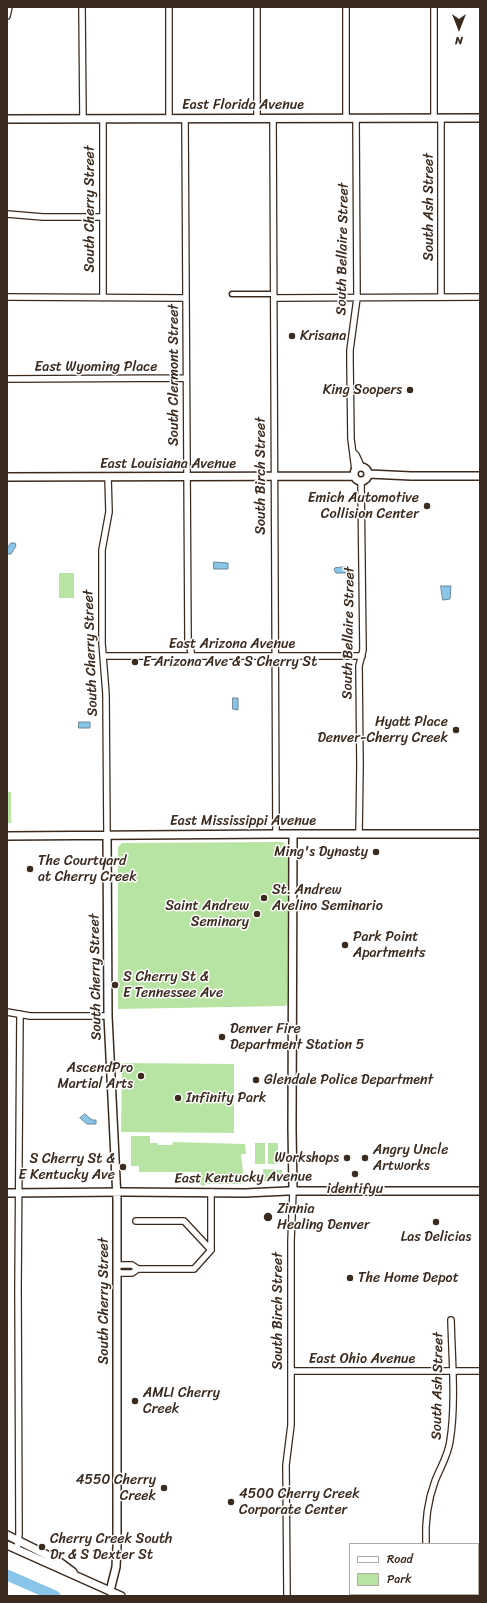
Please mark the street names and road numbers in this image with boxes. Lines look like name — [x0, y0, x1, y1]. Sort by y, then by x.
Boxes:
street label: East Florida Avenue — [182, 97, 304, 113]
street label: South Cherry Street — [82, 146, 98, 272]
street label: South Ash Street — [421, 153, 437, 261]
street label: South Bellaire Street — [333, 183, 353, 315]
street label: South Clermont Street — [166, 304, 182, 446]
street label: East Wyoming Place — [35, 359, 157, 375]
street label: South Birch Street — [253, 417, 269, 535]
street label: East Louisiana Avenue — [100, 456, 236, 472]
street label: South Bellaire Street — [339, 567, 359, 699]
street label: South Cherry Street — [80, 589, 102, 717]
street label: East Arizona Avenue — [169, 636, 295, 652]
street label: East Mississippi Avenue — [170, 813, 316, 829]
street label: South Cherry Street — [86, 913, 106, 1041]
street label: East Kentucky Avenue — [174, 1168, 312, 1188]
street label: South Cherry Street — [96, 1238, 112, 1364]
street label: South Birch Street — [270, 1252, 286, 1370]
street label: South Ash Street — [429, 1332, 447, 1440]
street label: East Ohio Avenue — [309, 1351, 415, 1367]

